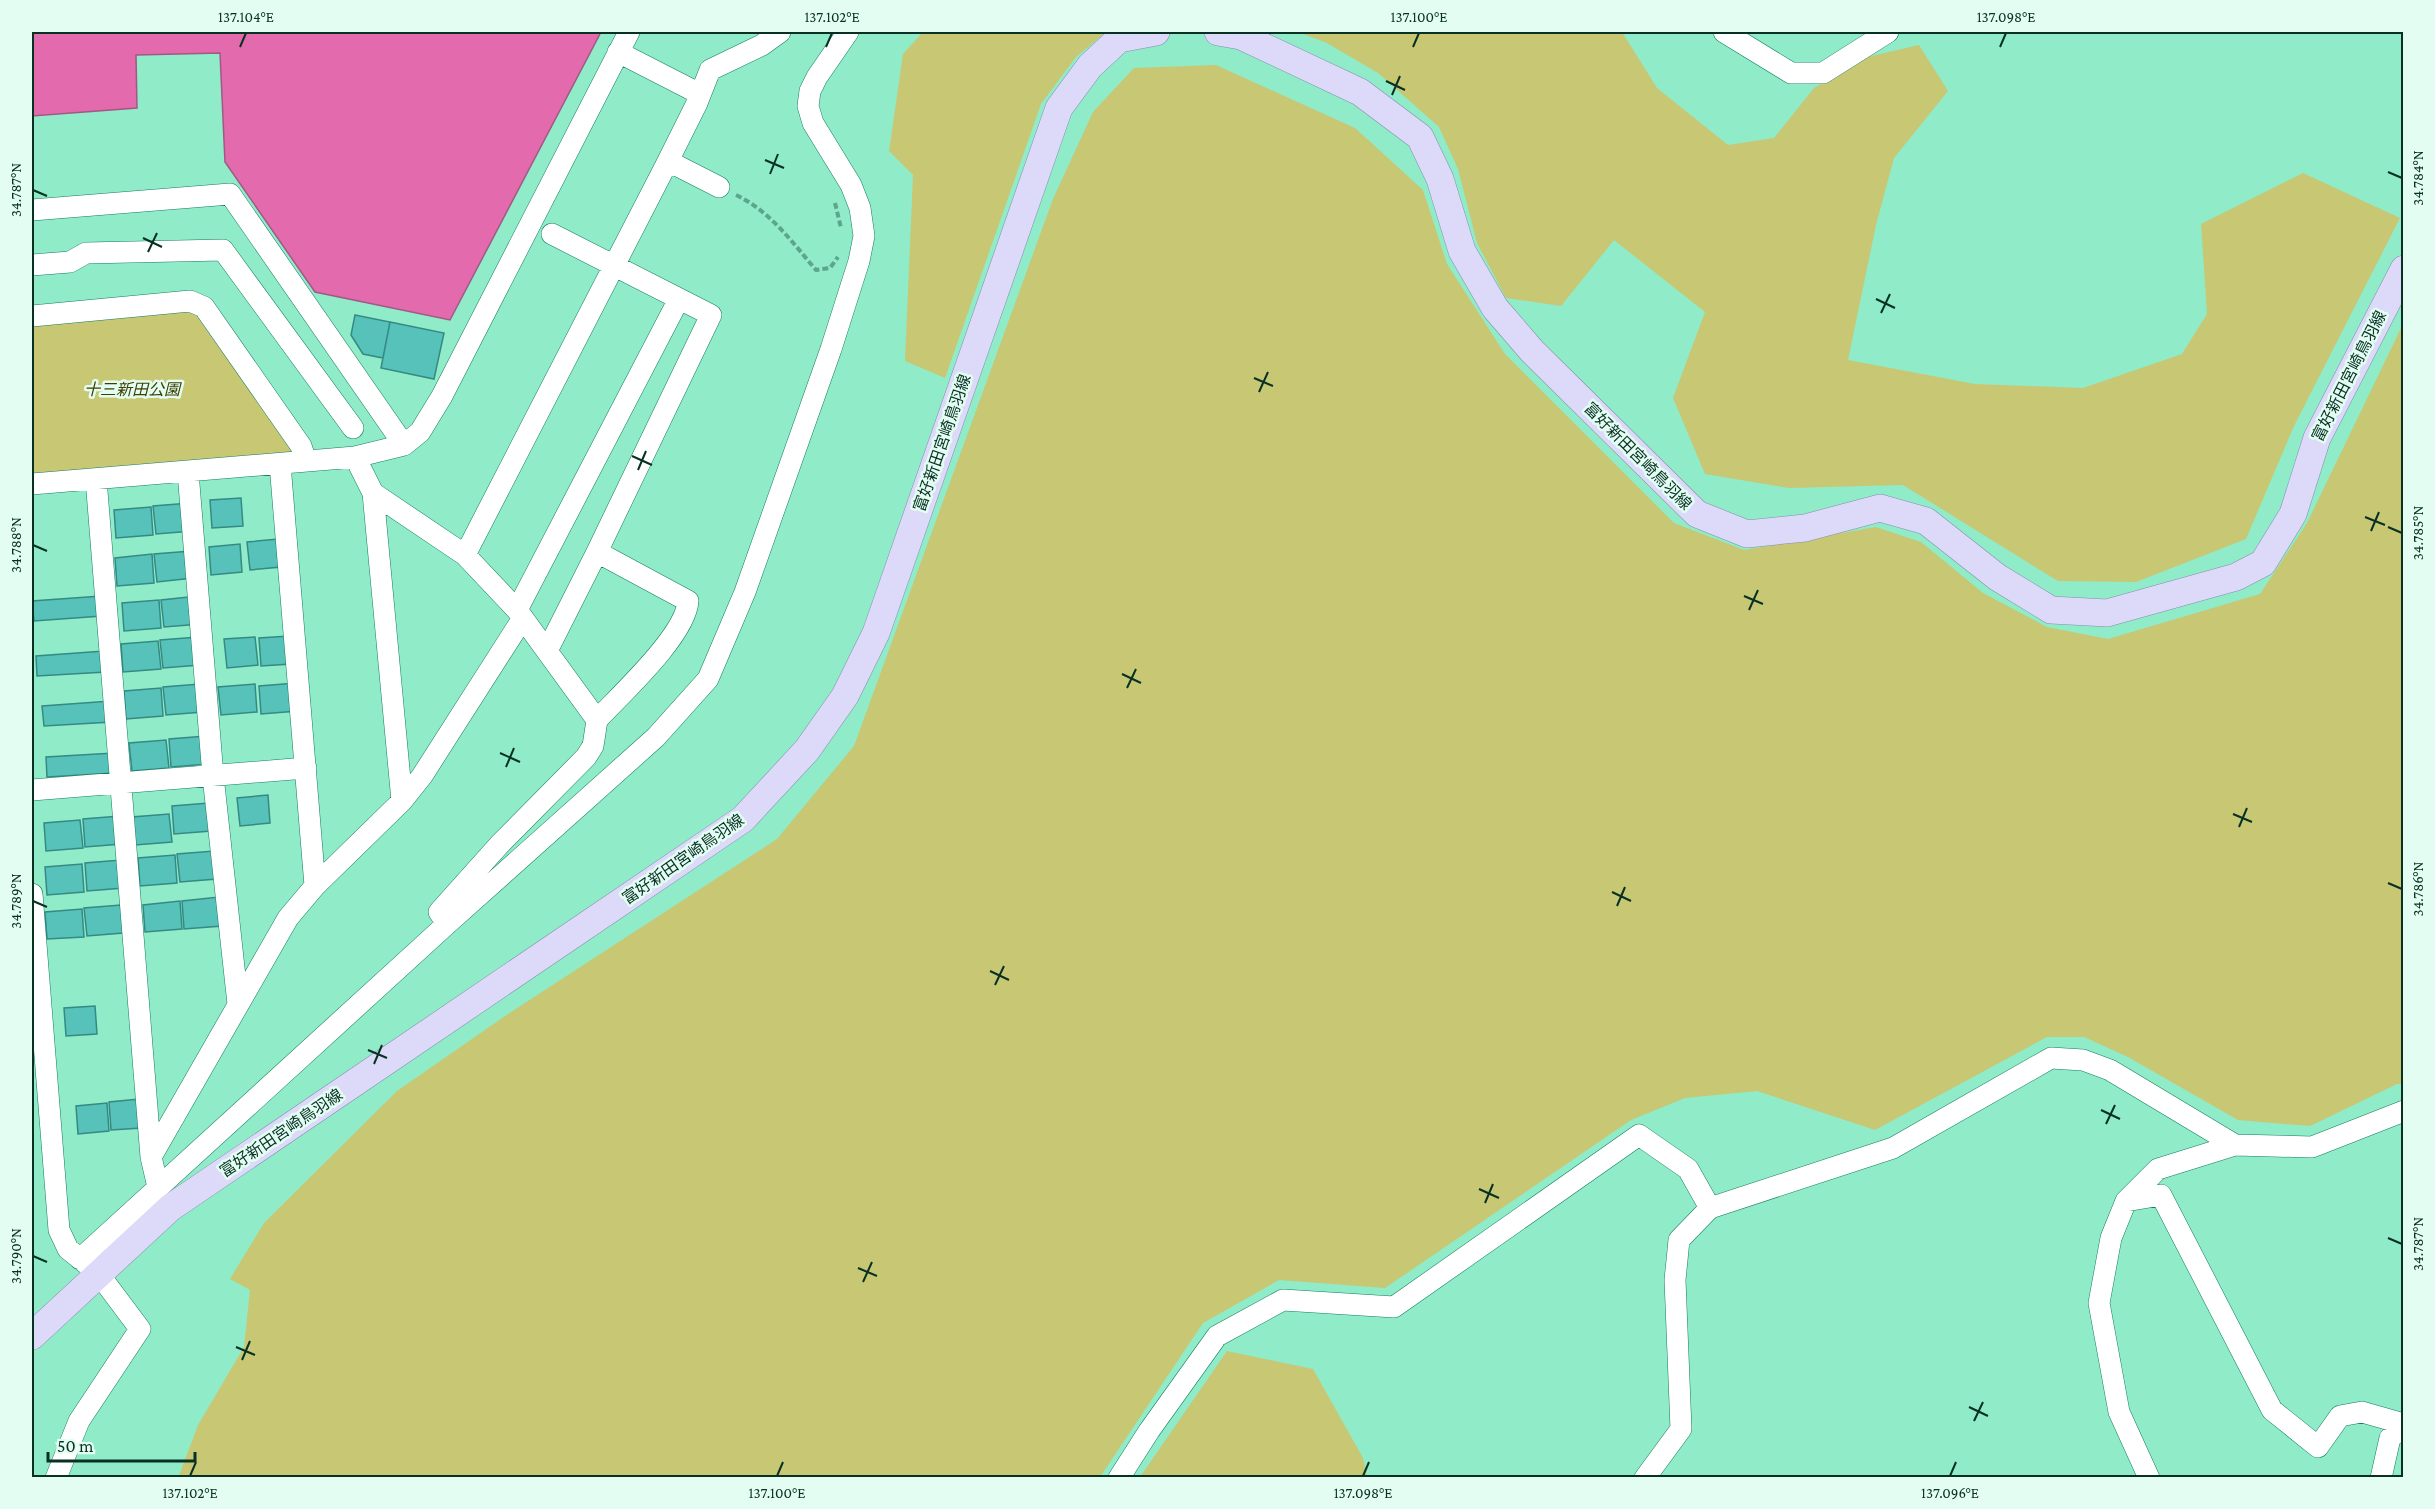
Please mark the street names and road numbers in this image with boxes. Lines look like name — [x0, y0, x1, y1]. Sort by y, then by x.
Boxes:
street label: 富好新田宮崎鳥羽線 — [2309, 308, 2389, 444]
street label: 富好新田宮崎鳥羽線 — [911, 372, 973, 514]
street label: 富好新田宮崎鳥羽線 — [1581, 399, 1695, 513]
street label: 富好新田宮崎鳥羽線 — [619, 811, 747, 907]
street label: 富好新田宮崎鳥羽線 — [217, 1086, 345, 1180]

